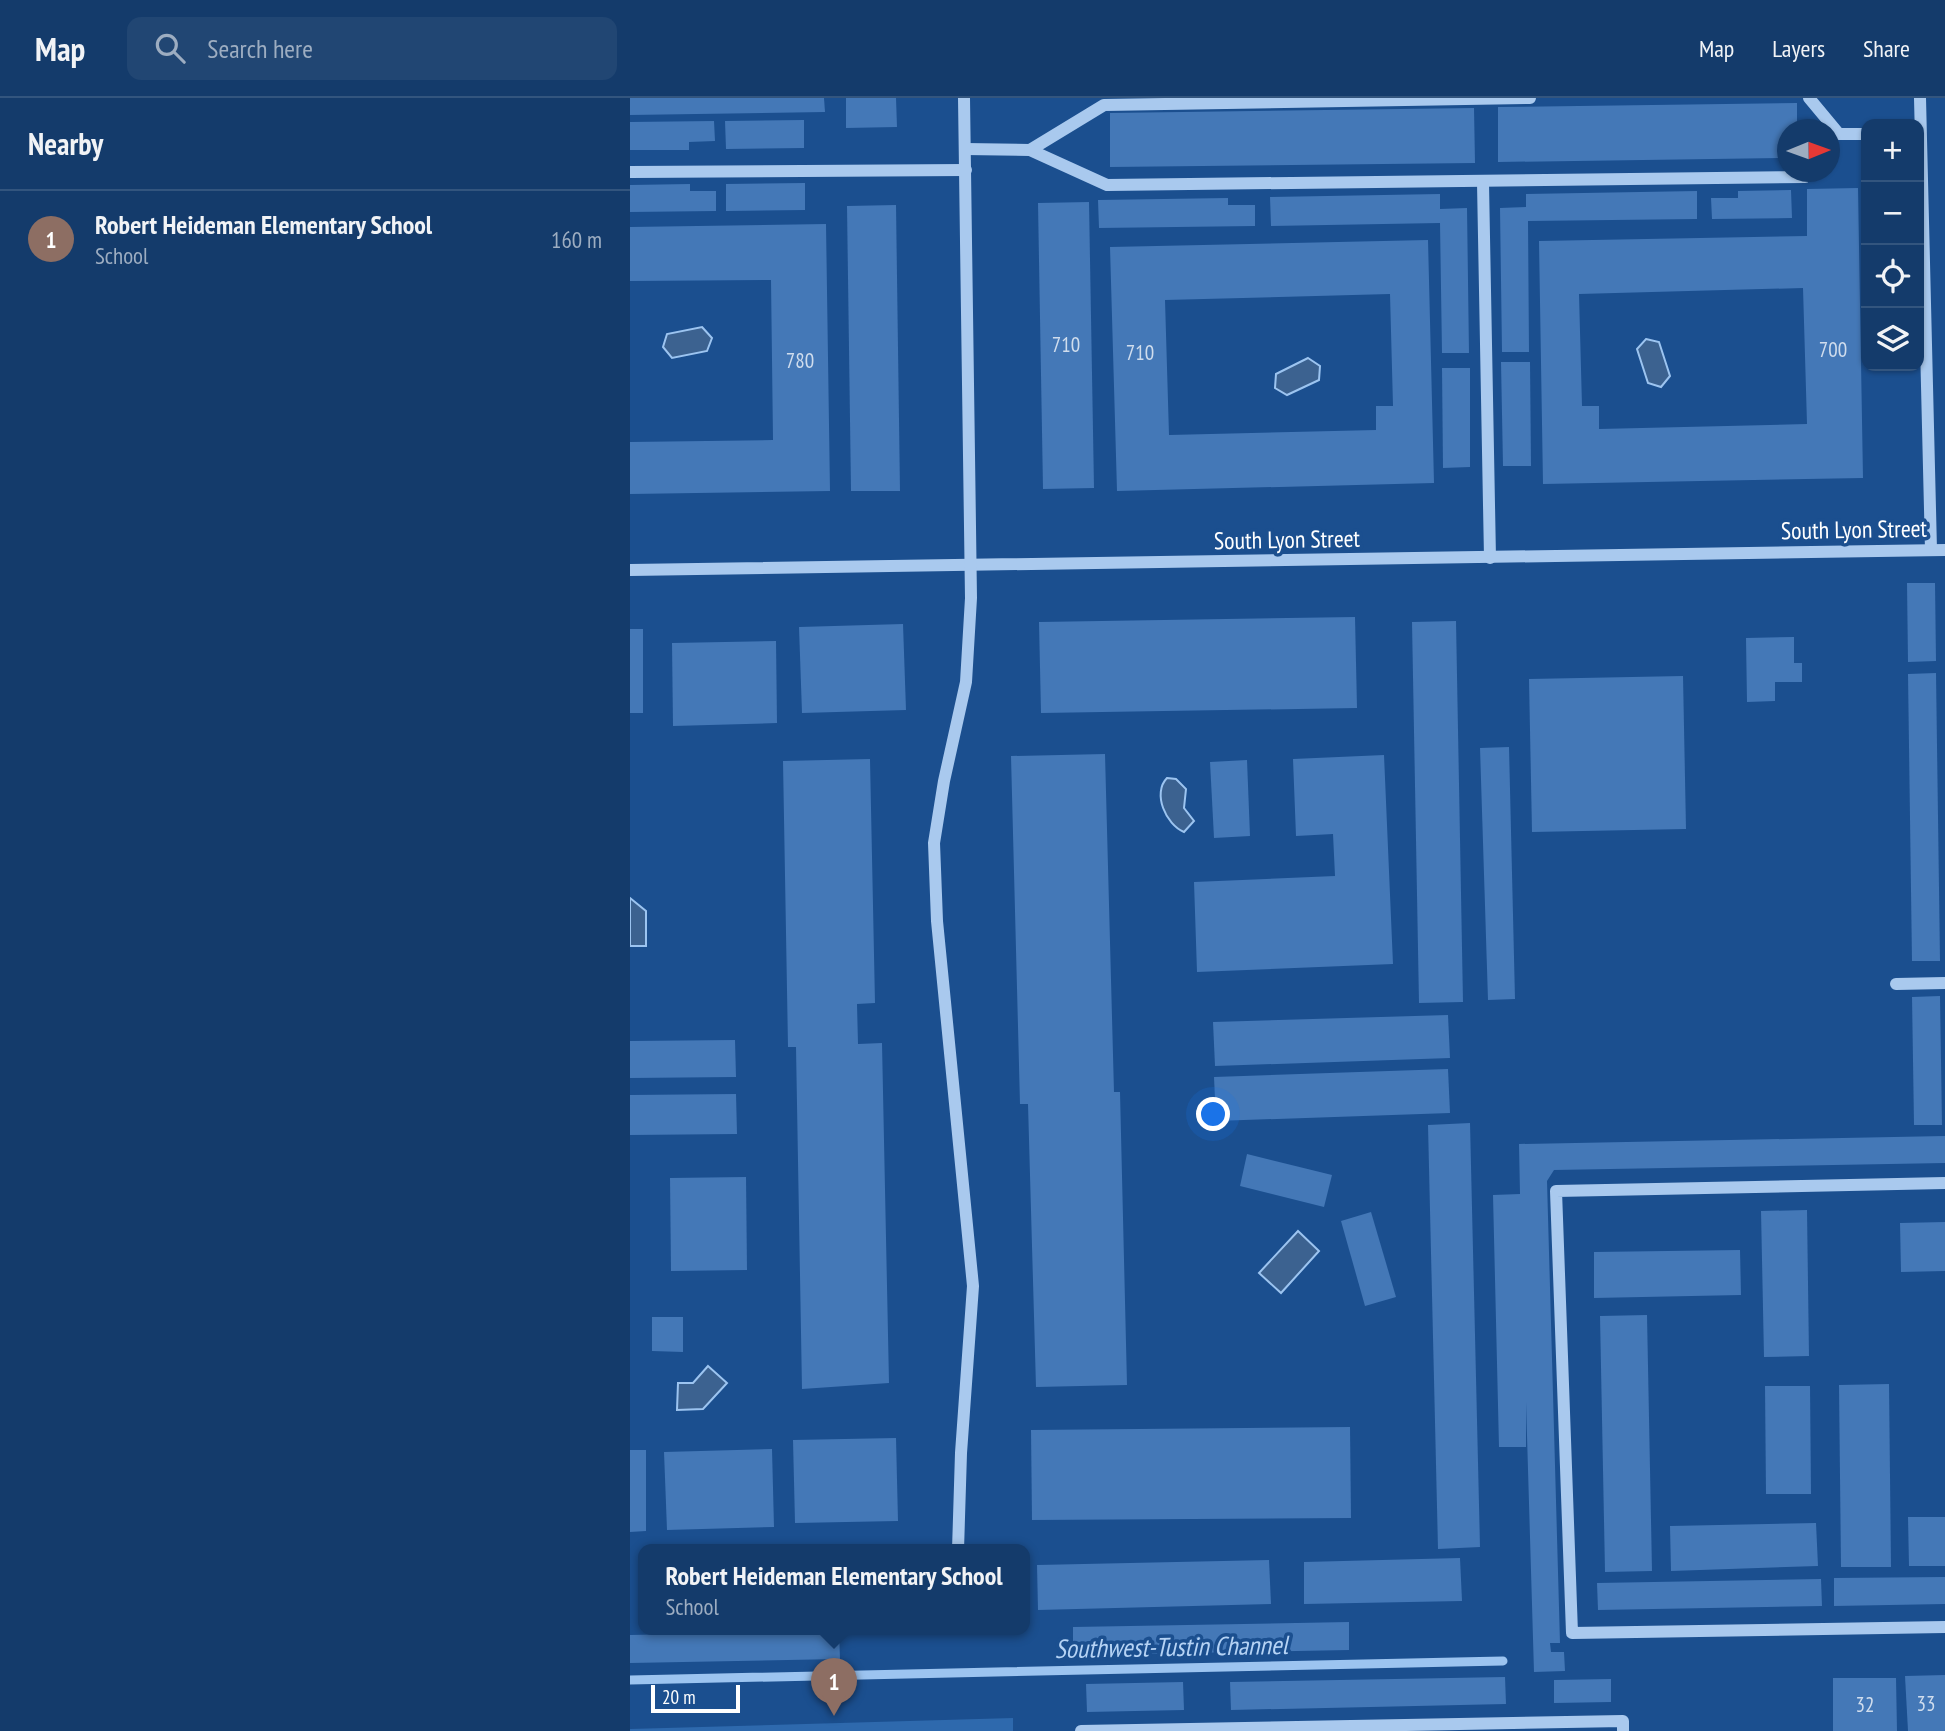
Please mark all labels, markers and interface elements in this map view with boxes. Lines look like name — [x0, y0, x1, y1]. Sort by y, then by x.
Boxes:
search box — [127, 17, 617, 80]
text: Map — [35, 27, 85, 70]
icon: search — [151, 29, 189, 67]
text: Search here — [207, 32, 313, 65]
text: Map — [1699, 33, 1734, 64]
text: Layers — [1772, 33, 1825, 64]
text: Share — [1863, 33, 1910, 64]
north arrow — [1777, 119, 1840, 182]
map controls — [1861, 119, 1924, 371]
button: + — [1861, 119, 1924, 182]
text: Nearby — [28, 124, 103, 163]
button: − — [1861, 182, 1924, 245]
text: Robert Heideman Elementary School — [95, 208, 432, 241]
text: 1 — [46, 225, 57, 254]
text: 160 m — [551, 225, 602, 254]
text: School — [95, 241, 148, 270]
button: locate — [1861, 245, 1924, 308]
button: layers — [1861, 308, 1924, 371]
house number: 710 — [1052, 331, 1080, 358]
house number: 700 — [1819, 336, 1847, 363]
house number: 710 — [1126, 339, 1154, 366]
house number: 780 — [786, 347, 814, 374]
street label: South Lyon Street — [1781, 513, 1928, 546]
street label: South Lyon Street — [1214, 523, 1361, 556]
your location — [1196, 1097, 1230, 1131]
popup — [638, 1544, 1030, 1635]
text: Robert Heideman Elementary School — [665, 1559, 1003, 1592]
text: School — [665, 1592, 719, 1621]
water label: Southwest-Tustin Channel — [1054, 1628, 1291, 1665]
pin: 1 — [811, 1658, 857, 1716]
scale bar — [651, 1682, 740, 1714]
text: 20 m — [662, 1685, 696, 1709]
house number: 33 — [1917, 1690, 1935, 1717]
house number: 32 — [1856, 1691, 1874, 1718]

